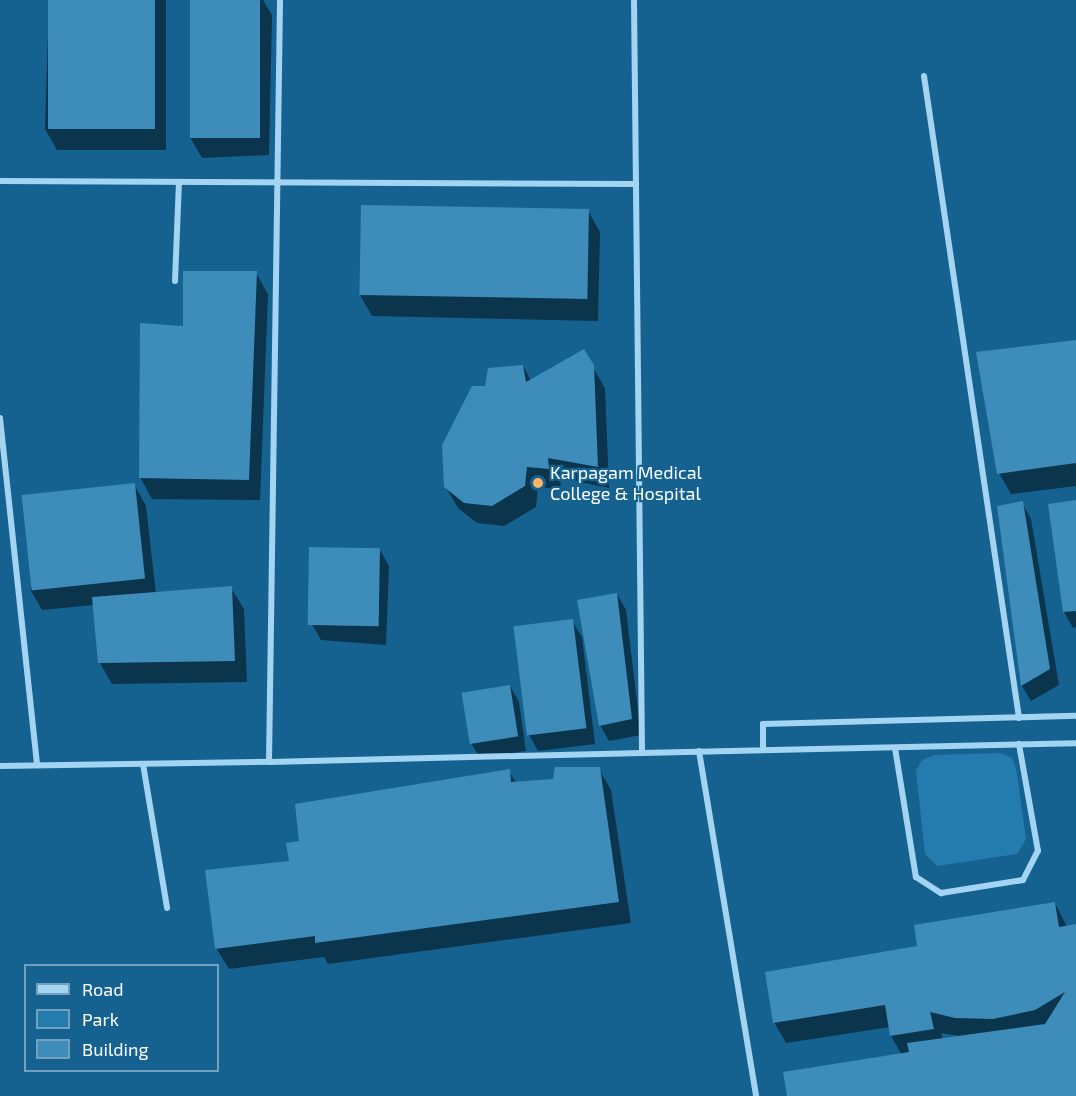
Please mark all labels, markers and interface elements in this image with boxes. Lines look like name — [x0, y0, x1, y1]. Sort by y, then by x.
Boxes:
place label: Karpagam Medical College & Hospital — [550, 462, 702, 504]
marker: Karpagam Medical College & Hospital — [531, 476, 545, 490]
legend — [24, 964, 219, 1072]
text: Road — [82, 978, 123, 1000]
text: Park — [82, 1008, 119, 1030]
text: Building — [82, 1038, 149, 1060]

